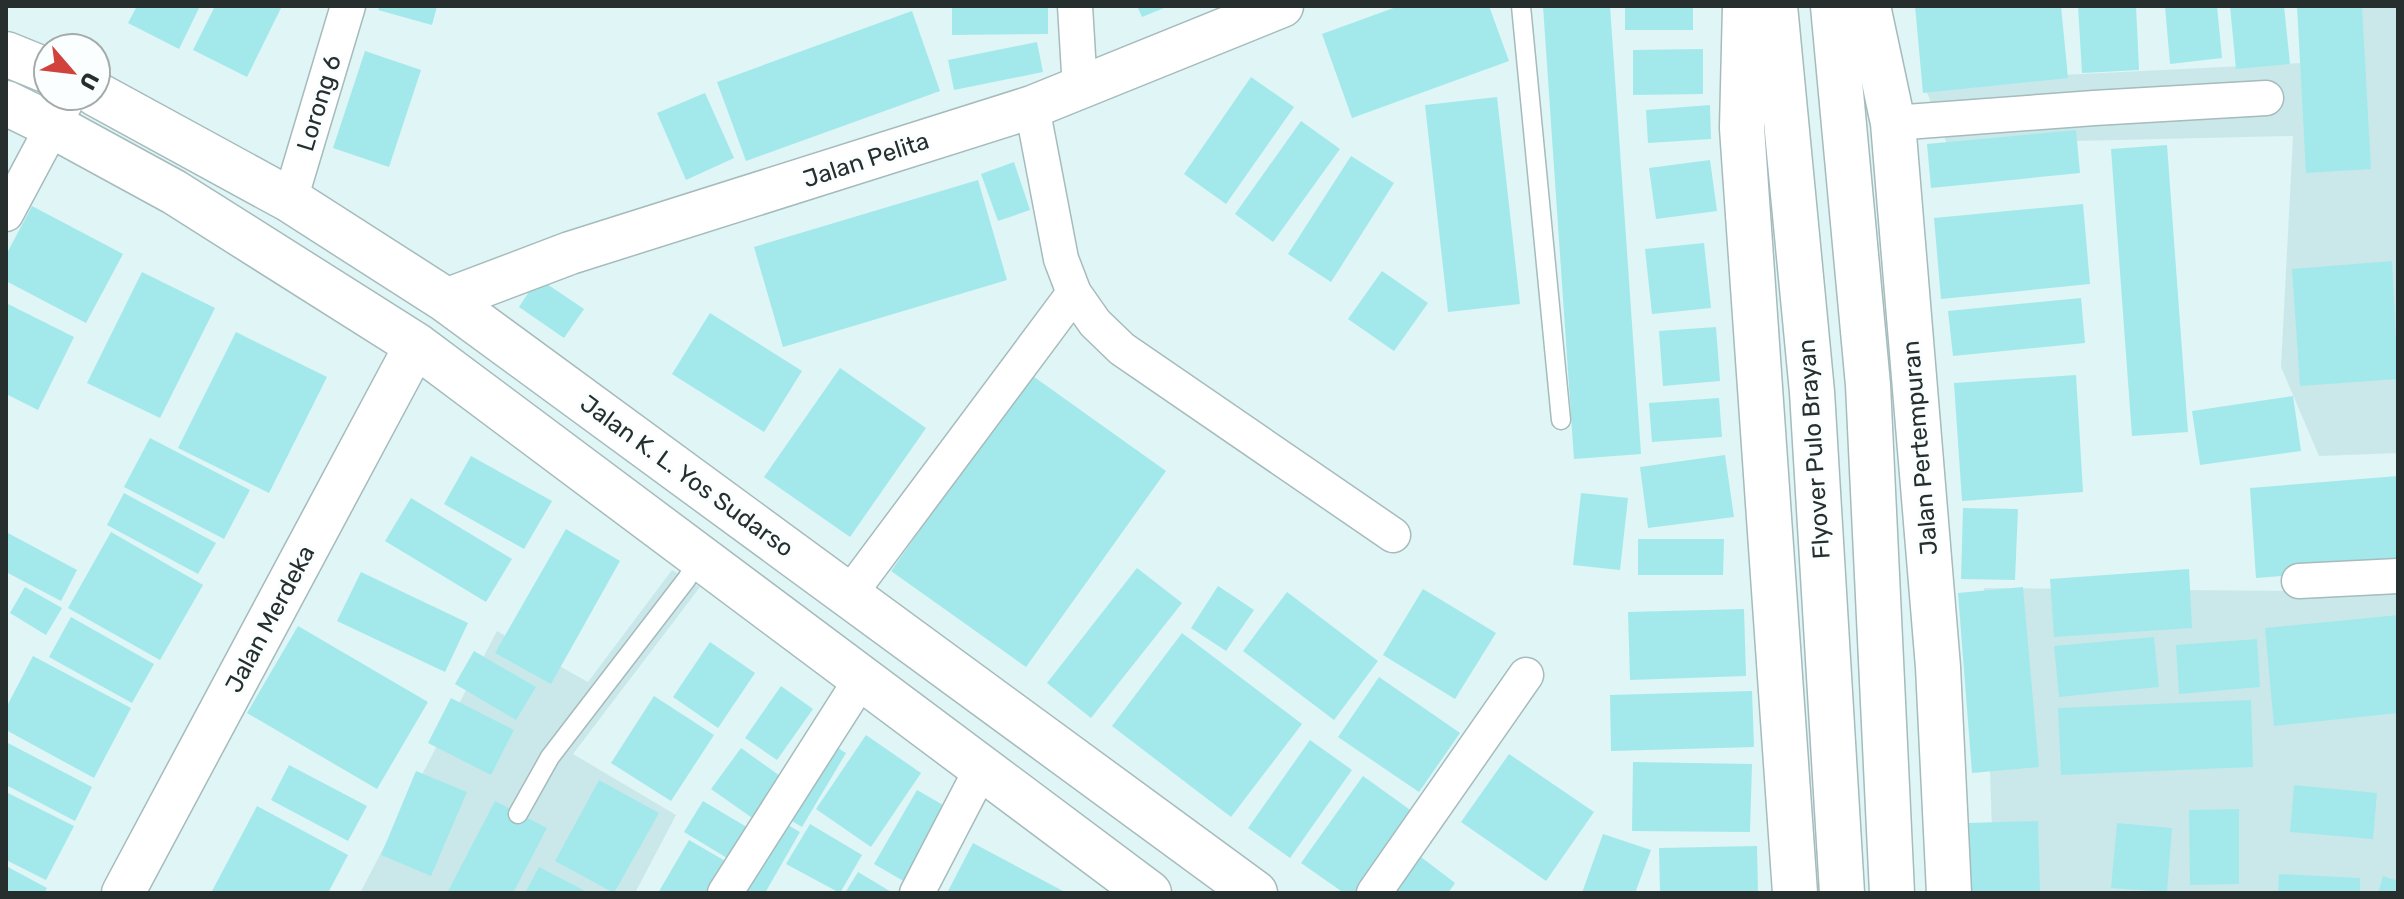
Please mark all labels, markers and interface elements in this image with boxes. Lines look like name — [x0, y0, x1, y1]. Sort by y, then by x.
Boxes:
north arrow — [32, 32, 112, 112]
street label: Lorong 6 — [291, 52, 347, 154]
text: U — [74, 68, 105, 95]
street label: Jalan Pelita — [799, 126, 933, 194]
street label: Flyover Pulo Brayan — [1792, 338, 1836, 560]
street label: Jalan Pertempuran — [1897, 340, 1943, 556]
street label: Jalan K. L. Yos Sudarso — [575, 389, 799, 563]
street label: Jalan Merdeka — [220, 541, 320, 697]

